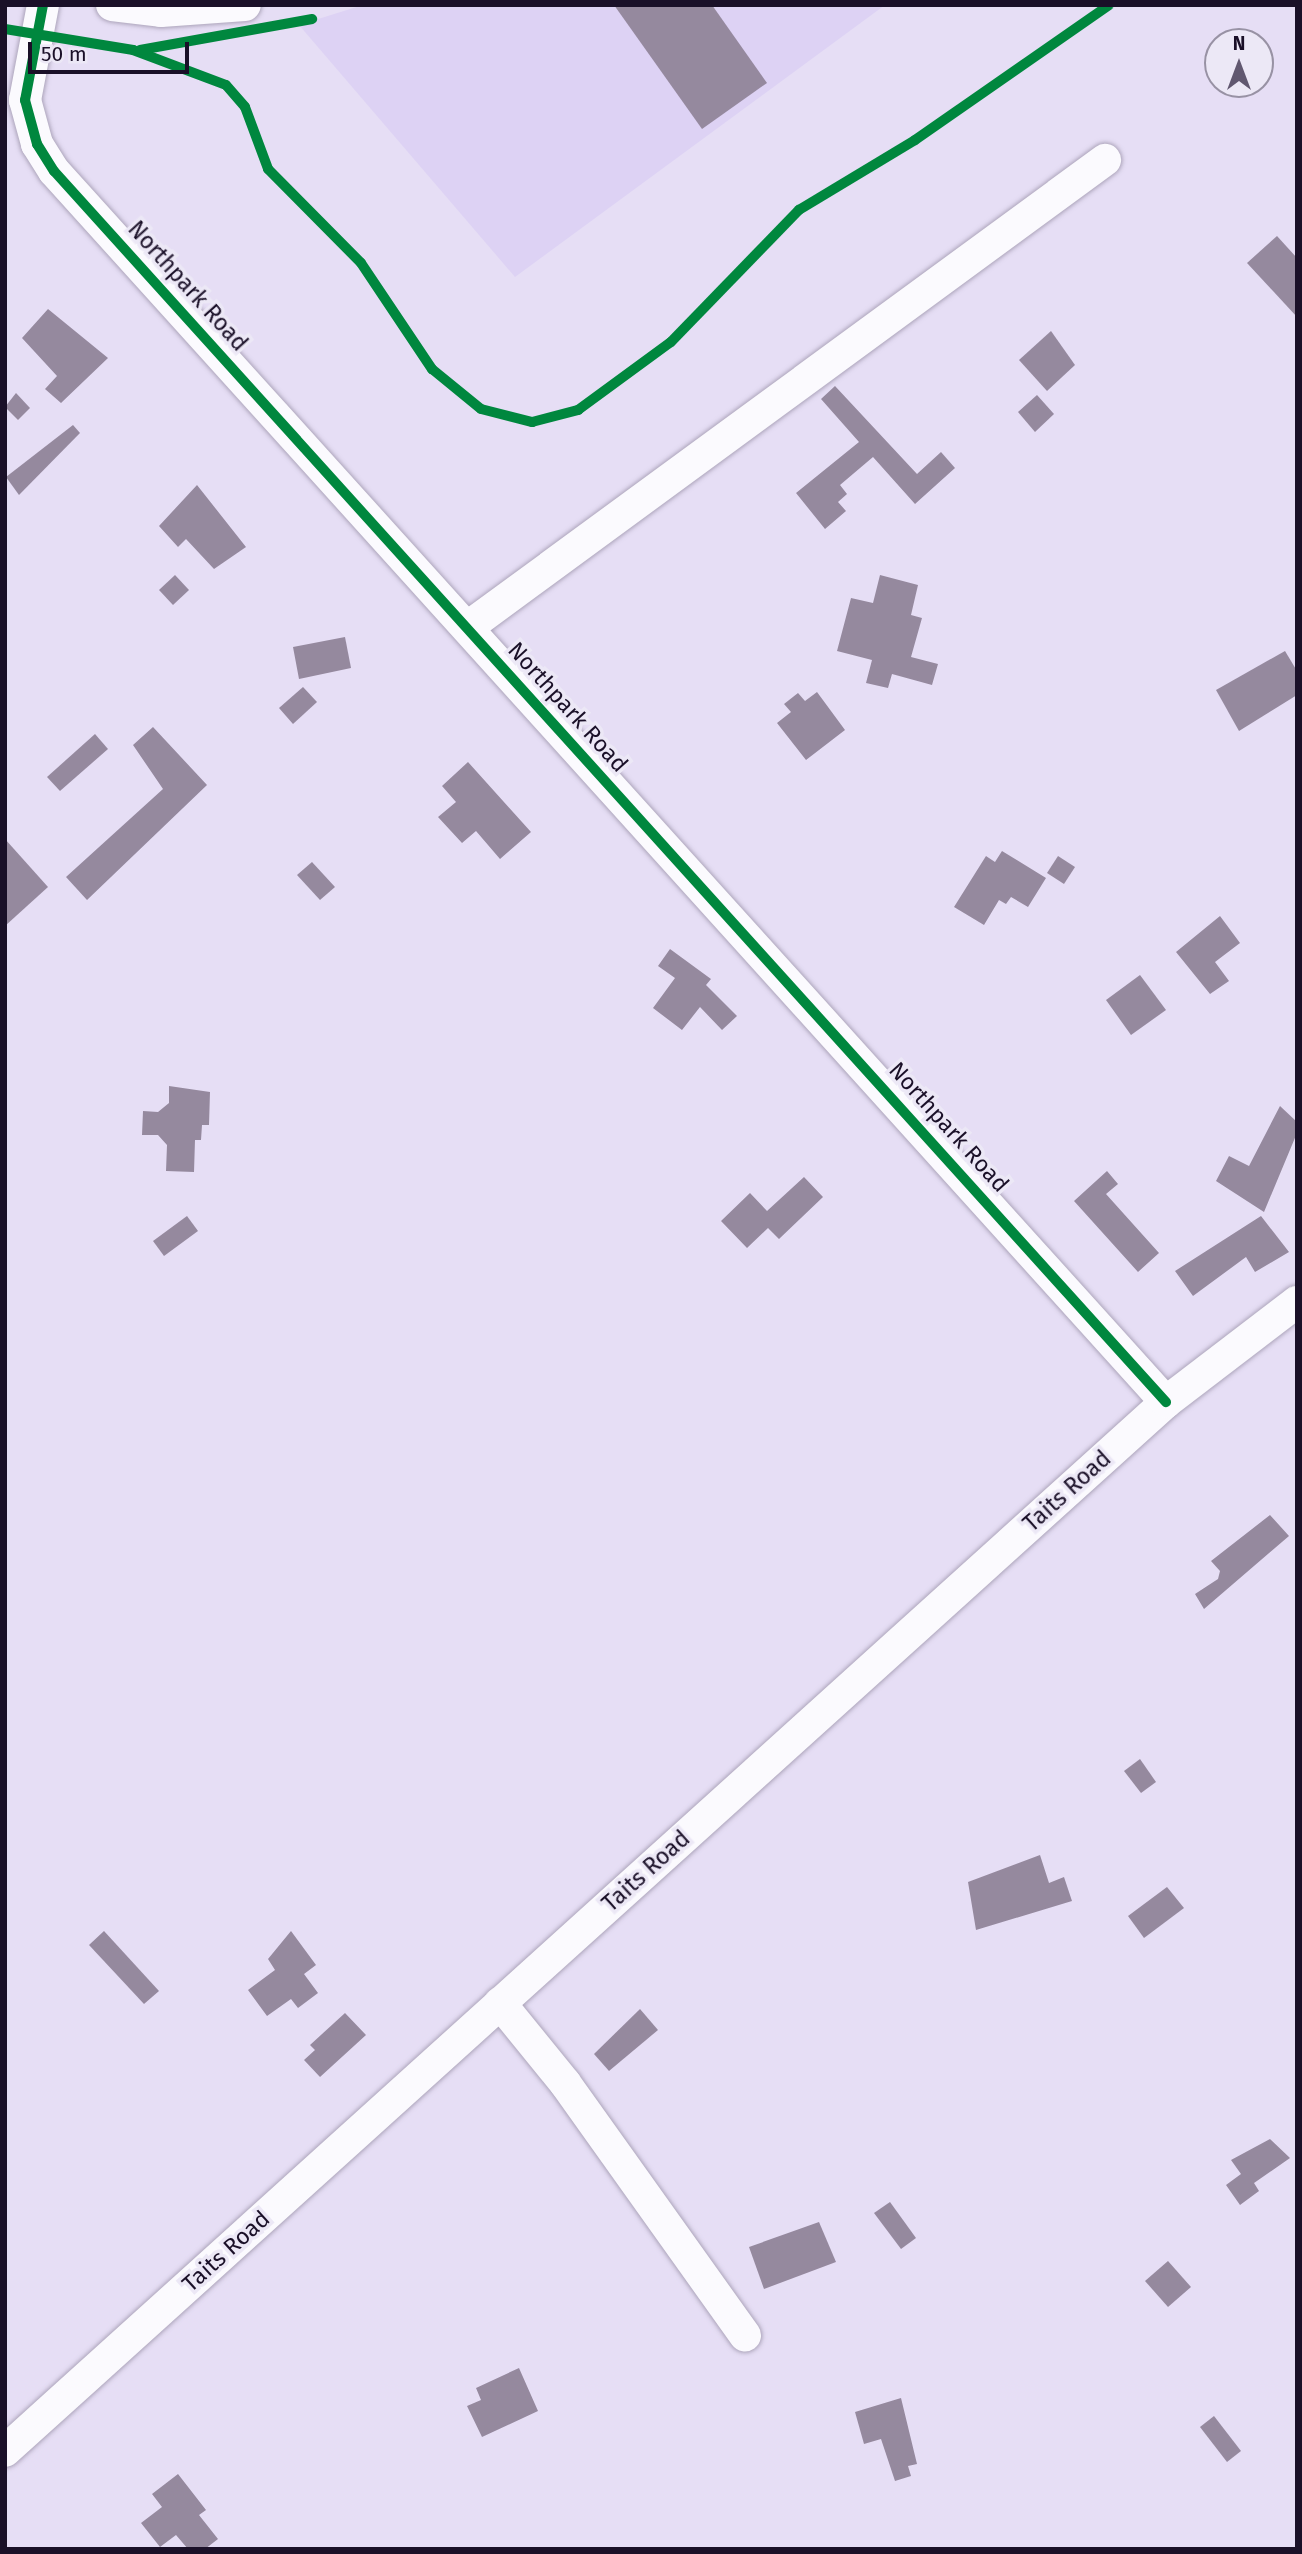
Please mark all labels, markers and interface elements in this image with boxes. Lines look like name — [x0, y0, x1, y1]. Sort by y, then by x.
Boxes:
scale bar — [32, 28, 192, 72]
north arrow — [1204, 28, 1274, 98]
text: N — [1233, 32, 1245, 55]
text: 50 m — [41, 41, 87, 67]
street label: Northpark Road — [122, 215, 254, 357]
street label: Northpark Road — [502, 636, 634, 778]
street label: Northpark Road — [883, 1056, 1015, 1198]
street label: Taits Road — [1018, 1445, 1116, 1537]
street label: Taits Road — [597, 1825, 695, 1917]
street label: Taits Road — [177, 2205, 275, 2297]

